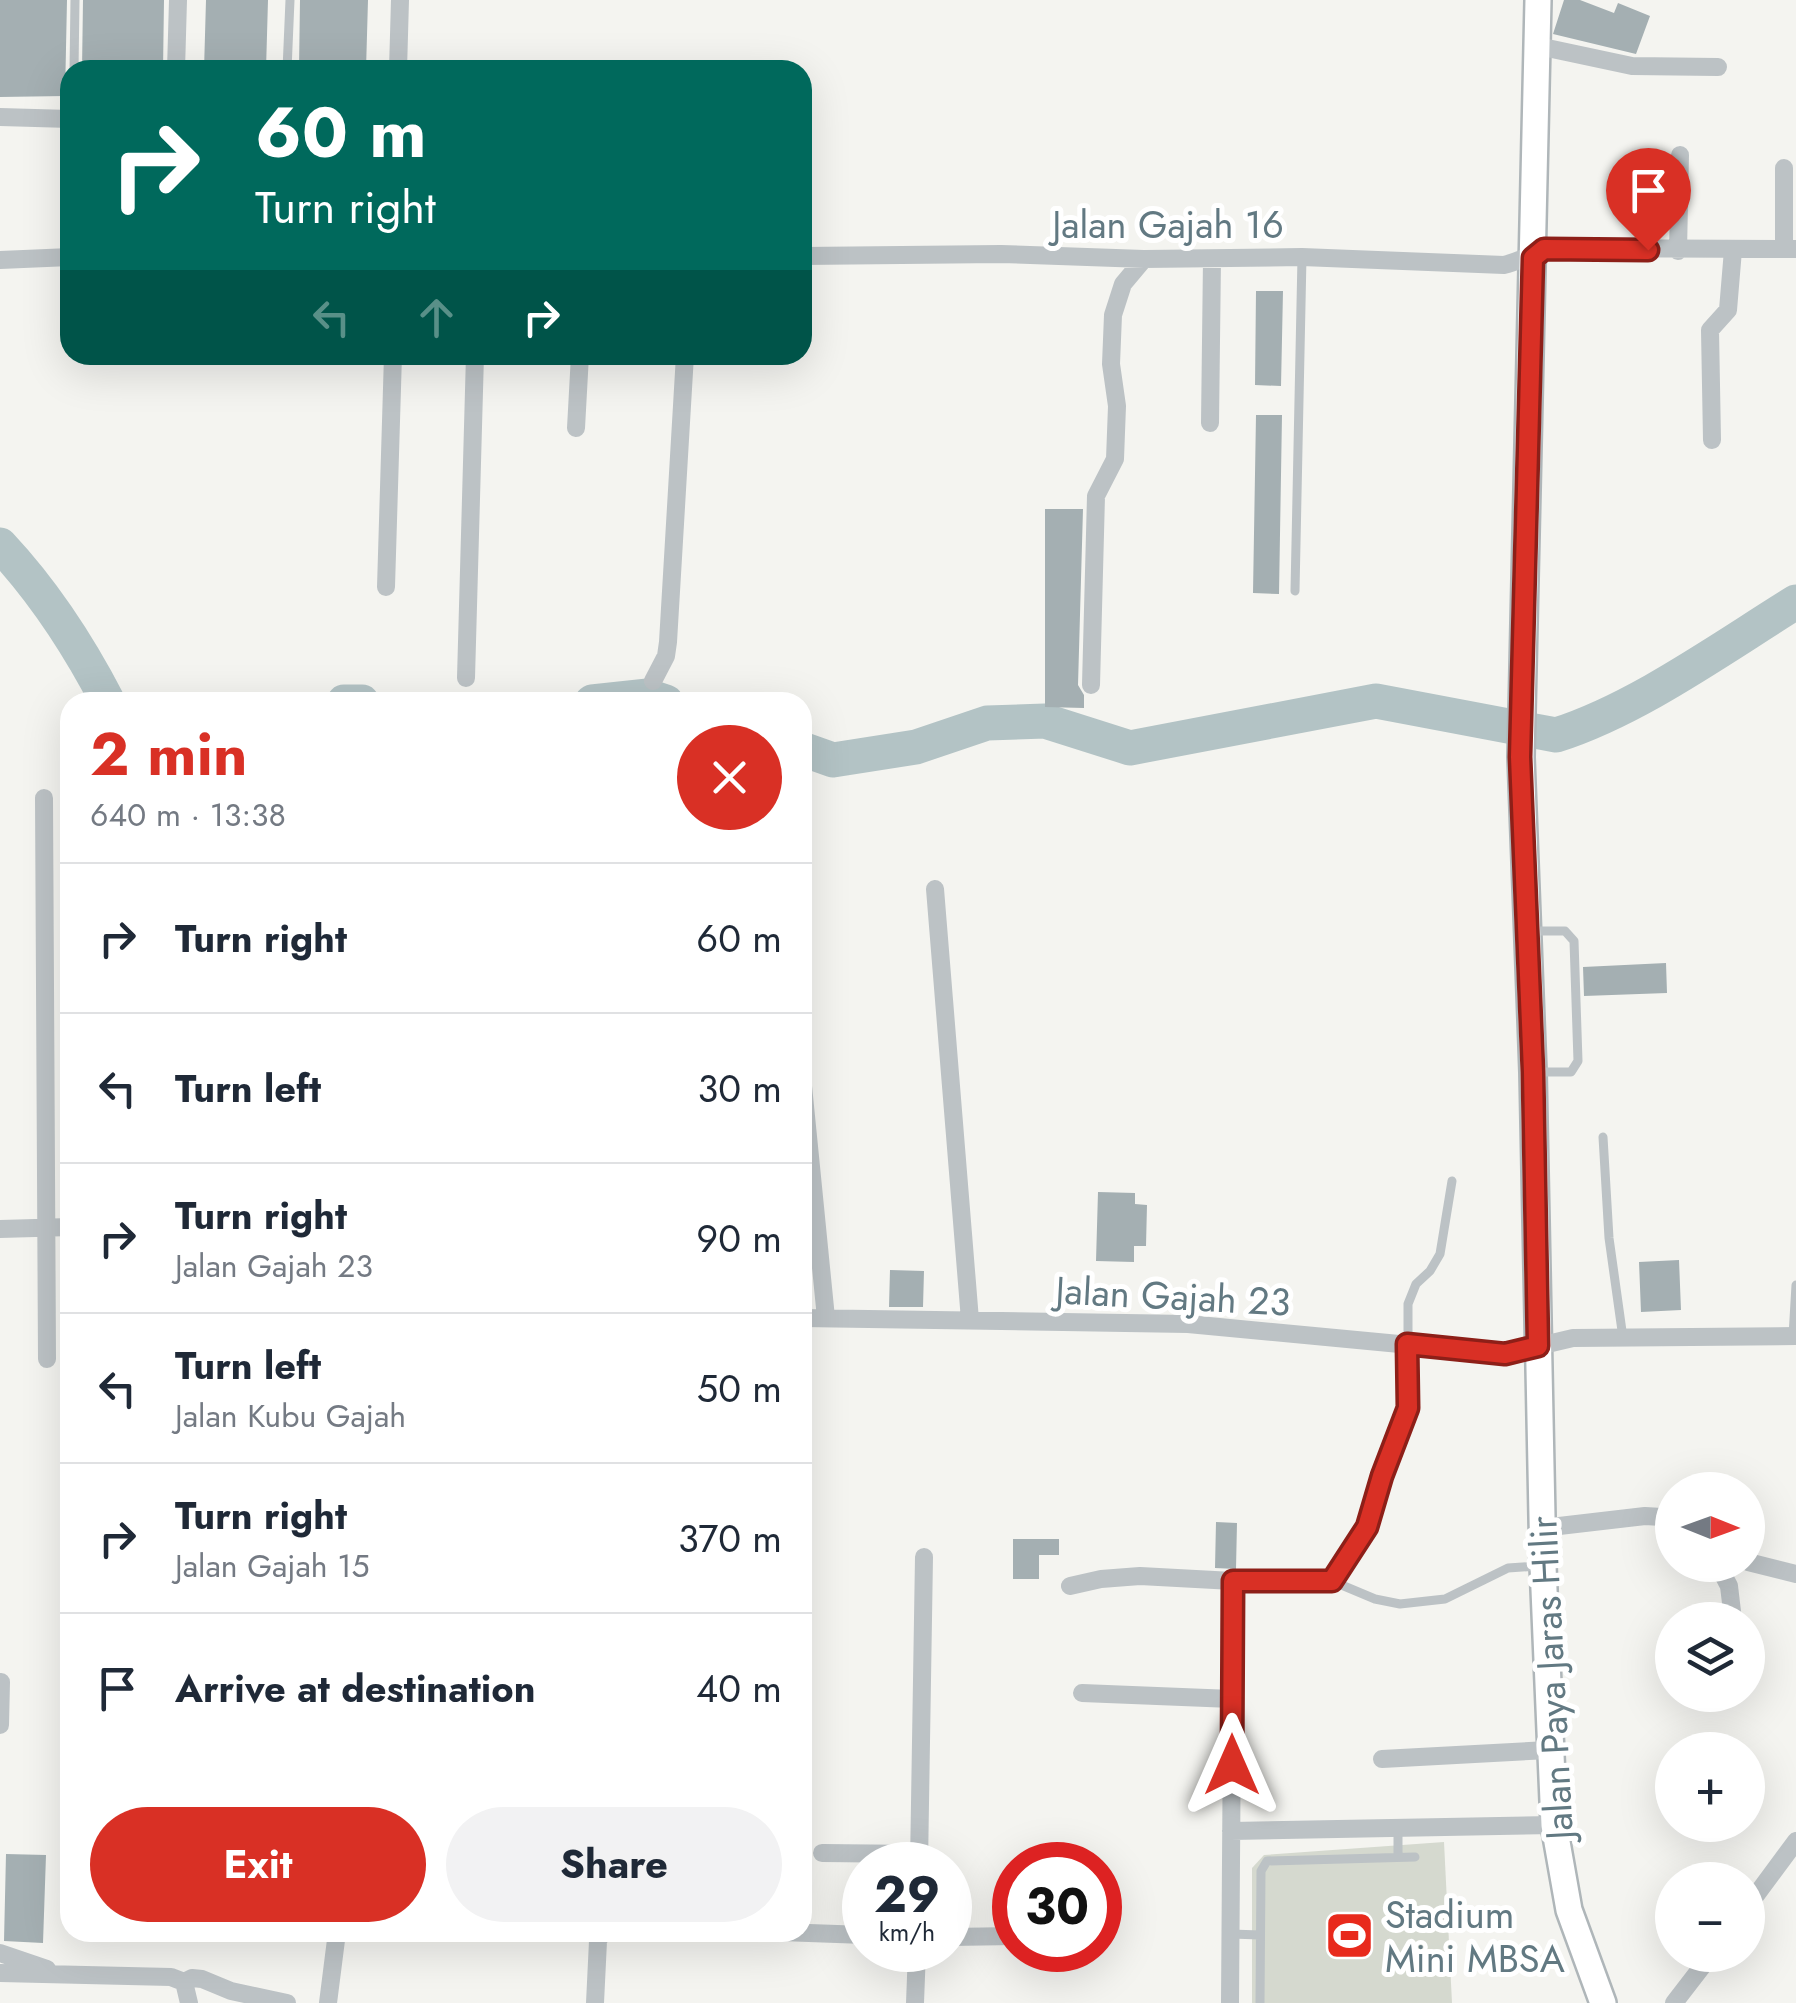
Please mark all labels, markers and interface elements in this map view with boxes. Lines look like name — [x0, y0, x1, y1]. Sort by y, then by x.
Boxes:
text: 60 m — [255, 82, 427, 183]
icon: right — [90, 100, 220, 230]
pin — [1606, 148, 1691, 251]
icon: arrive — [1621, 163, 1676, 218]
text: Turn right — [255, 175, 436, 240]
street label: Jalan Gajah 16 — [1047, 197, 1284, 252]
icon: left — [304, 290, 359, 345]
icon: ahead — [409, 290, 464, 345]
icon: right — [514, 290, 569, 345]
text: 2 min — [90, 711, 248, 798]
button: close — [677, 725, 782, 830]
text: 640 m · 13:38 — [90, 792, 286, 838]
icon: right — [90, 911, 145, 966]
text: Turn right — [175, 911, 347, 966]
text: 60 m — [696, 911, 782, 966]
icon: left — [90, 1061, 145, 1116]
text: Turn left — [175, 1061, 321, 1116]
text: 30 m — [697, 1061, 782, 1116]
text: Turn right — [175, 1188, 347, 1243]
icon: right — [90, 1211, 145, 1266]
text: 90 m — [696, 1211, 782, 1266]
text: Jalan Gajah 23 — [175, 1243, 373, 1289]
street label: Jalan Gajah 23 — [1049, 1262, 1292, 1330]
text: Turn left — [175, 1338, 321, 1393]
icon: left — [90, 1361, 145, 1416]
text: 50 m — [697, 1361, 782, 1416]
text: Jalan Kubu Gajah — [175, 1393, 406, 1439]
north arrow — [1655, 1472, 1765, 1582]
map controls — [1655, 1472, 1765, 1972]
text: Turn right — [175, 1488, 347, 1543]
icon: right — [90, 1511, 145, 1566]
text: 370 m — [678, 1511, 782, 1566]
street label: Jalan Paya Jaras Hilir — [1515, 1515, 1587, 1846]
text: Jalan Gajah 15 — [175, 1543, 370, 1589]
button: layers — [1655, 1602, 1765, 1712]
icon: arrive — [90, 1661, 145, 1716]
text: Arrive at destination — [175, 1661, 536, 1716]
text: 40 m — [696, 1661, 782, 1716]
position arrow — [1180, 1713, 1284, 1817]
button: + — [1655, 1732, 1765, 1842]
button: Exit — [90, 1807, 426, 1922]
button: Share — [446, 1807, 782, 1922]
speed limit sign: 30 — [992, 1842, 1122, 1972]
text: 29 — [874, 1858, 940, 1931]
button: − — [1655, 1862, 1765, 1972]
place label: Stadium Mini MBSA — [1385, 1887, 1565, 1986]
sports icon: Stadium Mini MBSA — [1324, 1910, 1376, 1962]
text: km/h — [879, 1914, 935, 1950]

